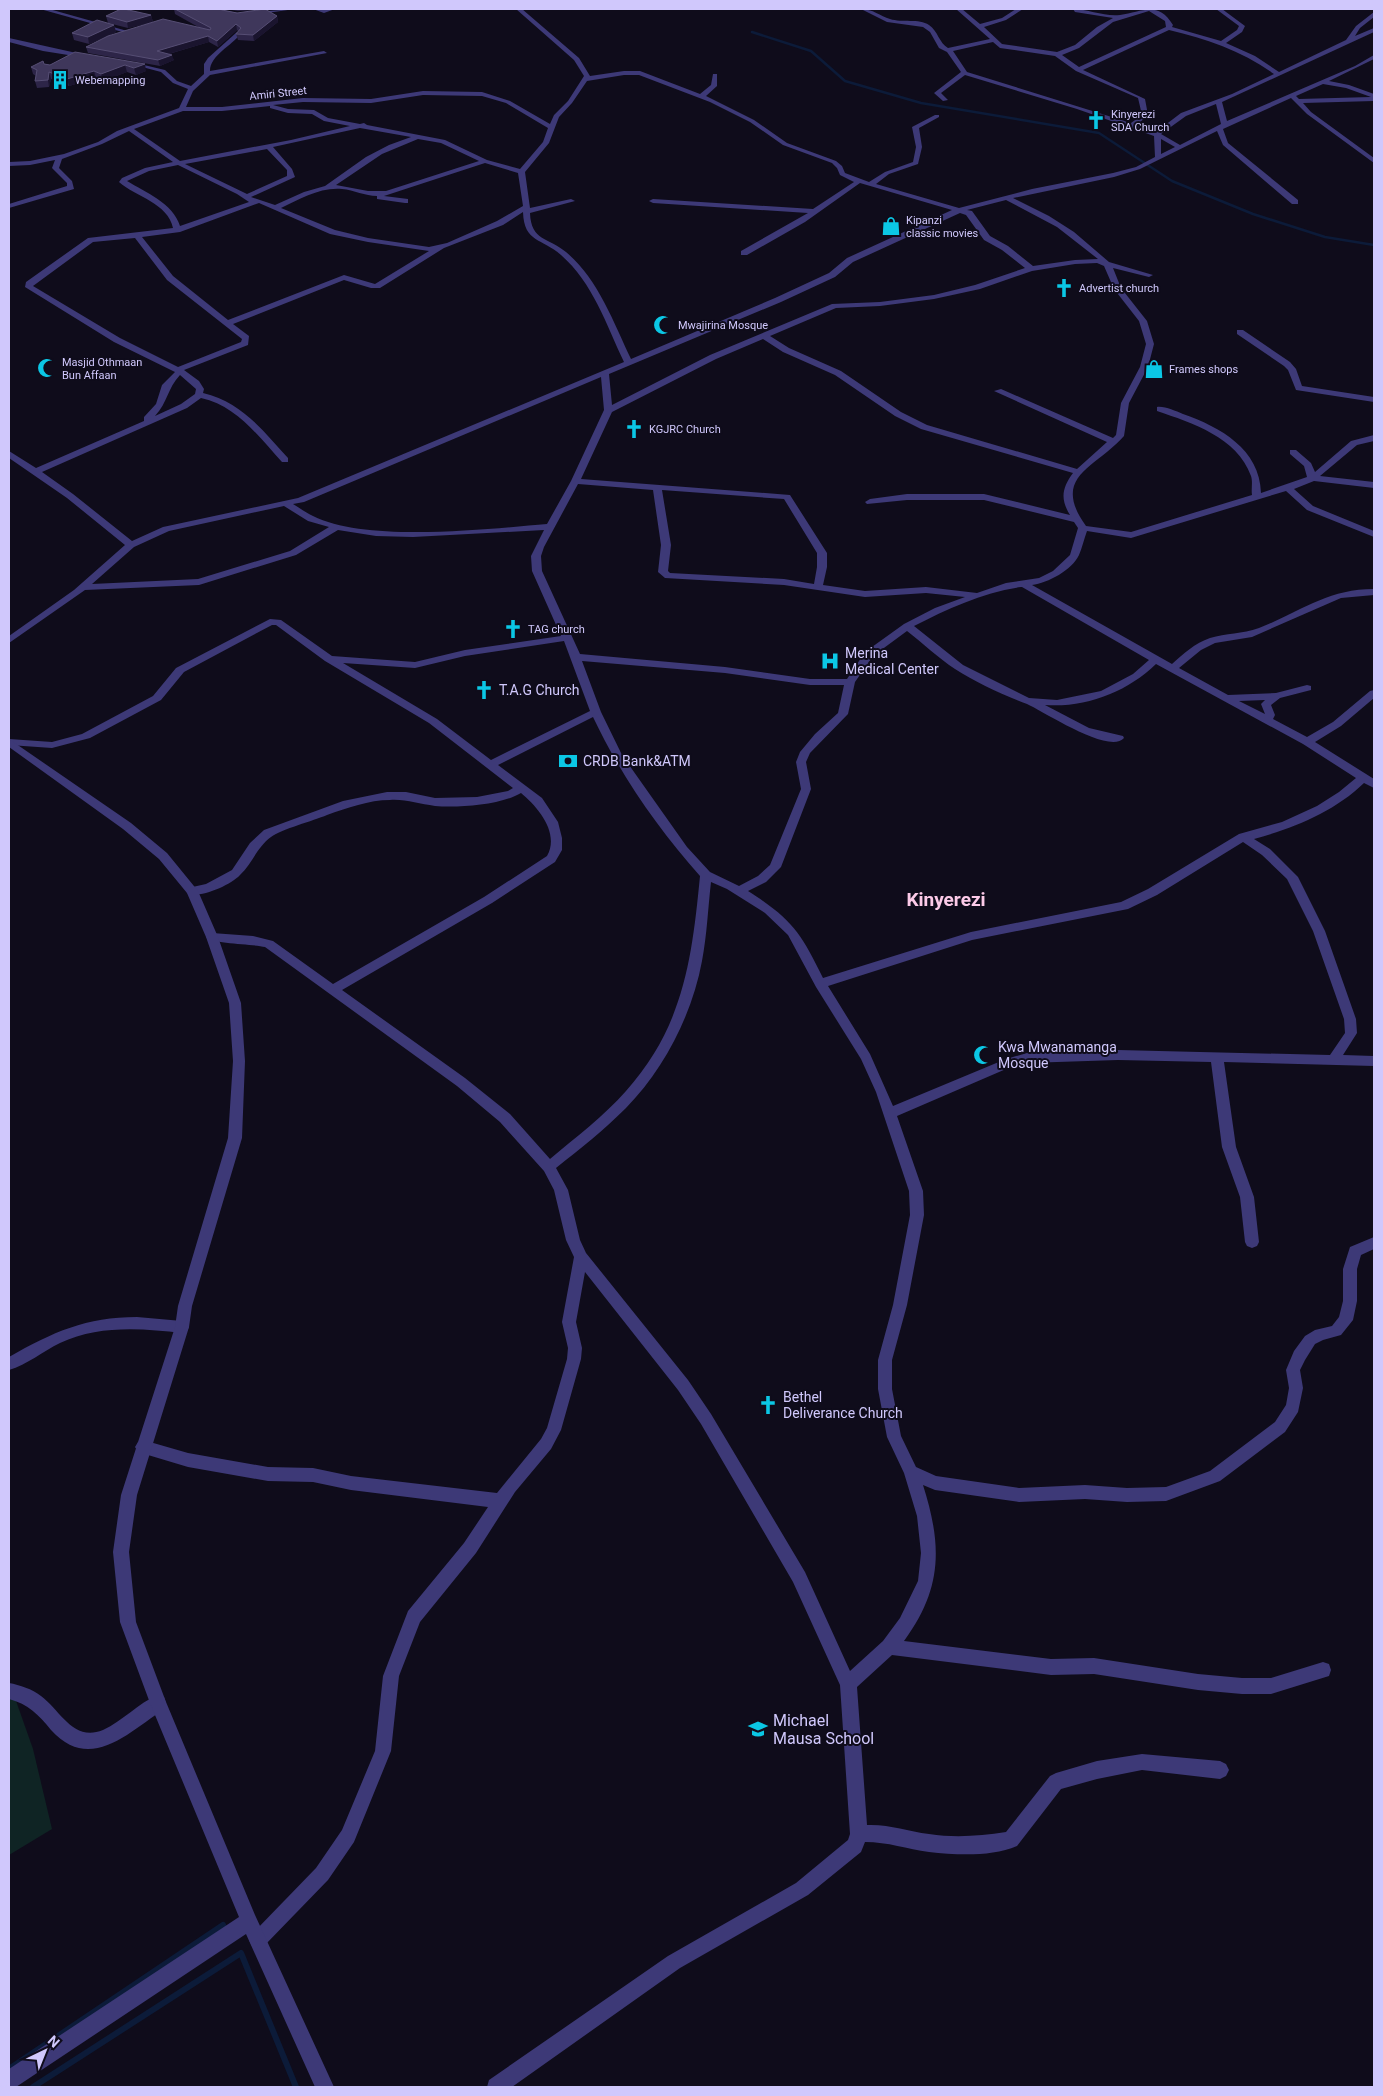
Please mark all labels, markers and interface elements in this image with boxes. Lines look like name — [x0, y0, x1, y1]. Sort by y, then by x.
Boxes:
building icon: Webemapping — [49, 69, 71, 91]
place label: Webemapping — [75, 74, 145, 87]
street label: Amiri Street — [249, 84, 308, 103]
place label: Kinyerezi SDA Church — [1111, 108, 1169, 134]
church icon: Kinyerezi SDA Church — [1085, 109, 1107, 131]
place label: Kipanzi classic movies — [906, 214, 979, 240]
shop icon: Kipanzi classic movies — [880, 215, 902, 237]
church icon: Advertist church — [1053, 277, 1075, 299]
place label: Advertist church — [1079, 282, 1159, 295]
mosque icon: Mwajirina Mosque — [652, 314, 674, 336]
place label: Mwajirina Mosque — [678, 319, 768, 332]
place label: Masjid Othmaan Bun Affaan — [62, 356, 142, 382]
mosque icon: Masjid Othmaan Bun Affaan — [36, 357, 58, 379]
shop icon: Frames shops — [1143, 358, 1165, 380]
place label: Frames shops — [1169, 363, 1239, 376]
church icon: KGJRC Church — [623, 418, 645, 440]
place label: KGJRC Church — [649, 423, 721, 436]
church icon: TAG church — [502, 618, 524, 640]
place label: TAG church — [528, 623, 585, 636]
place label: Merina Medical Center — [845, 645, 939, 677]
hospital icon: Merina Medical Center — [819, 650, 841, 672]
church icon: T.A.G Church — [473, 679, 495, 701]
place label: T.A.G Church — [499, 682, 580, 698]
bank icon: CRDB Bank&ATM — [557, 750, 579, 772]
place label: CRDB Bank&ATM — [583, 753, 691, 769]
district label: Kinyerezi — [906, 888, 986, 911]
place label: Kwa Mwanamanga Mosque — [998, 1039, 1117, 1071]
mosque icon: Kwa Mwanamanga Mosque — [972, 1044, 994, 1066]
place label: Bethel Deliverance Church — [783, 1389, 903, 1421]
church icon: Bethel Deliverance Church — [757, 1394, 779, 1416]
place label: Michael Mausa School — [773, 1711, 874, 1748]
school or university icon: Michael Mausa School — [747, 1718, 769, 1740]
north arrow — [20, 2026, 70, 2076]
text: N — [45, 2032, 63, 2051]

